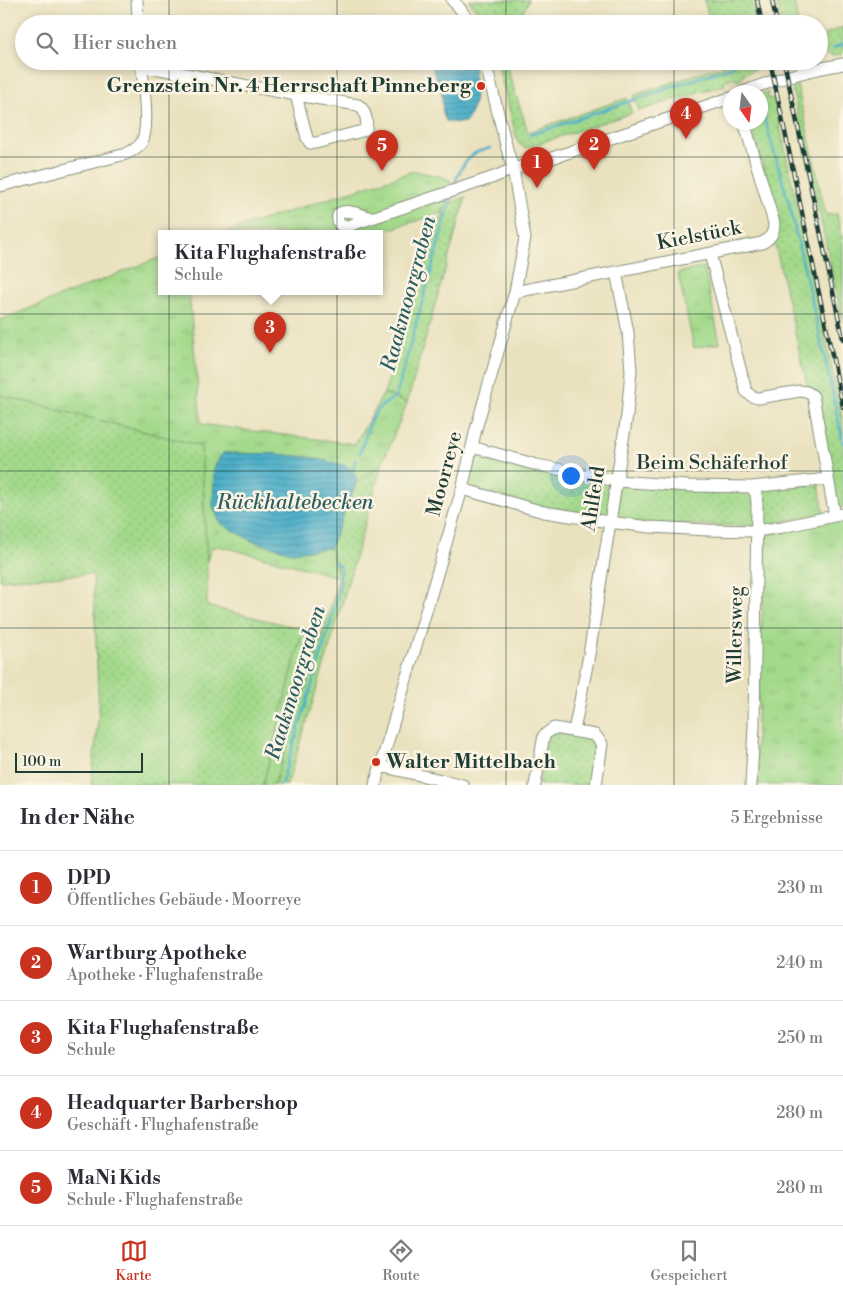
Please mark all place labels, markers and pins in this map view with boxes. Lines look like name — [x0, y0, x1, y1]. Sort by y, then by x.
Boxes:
place label: Grenzstein Nr. 4 Herrschaft Pinneberg — [106, 74, 472, 99]
marker: Grenzstein Nr. 4 Herrschaft Pinneberg — [475, 80, 487, 92]
pin: 4 — [670, 98, 702, 139]
pin: 2 — [578, 129, 610, 170]
pin: 5 — [366, 130, 398, 171]
pin: 1 — [521, 147, 553, 188]
pin: 3 — [254, 312, 286, 353]
place label: Walter Mittelbach — [385, 750, 556, 775]
marker: Walter Mittelbach — [370, 756, 382, 768]

